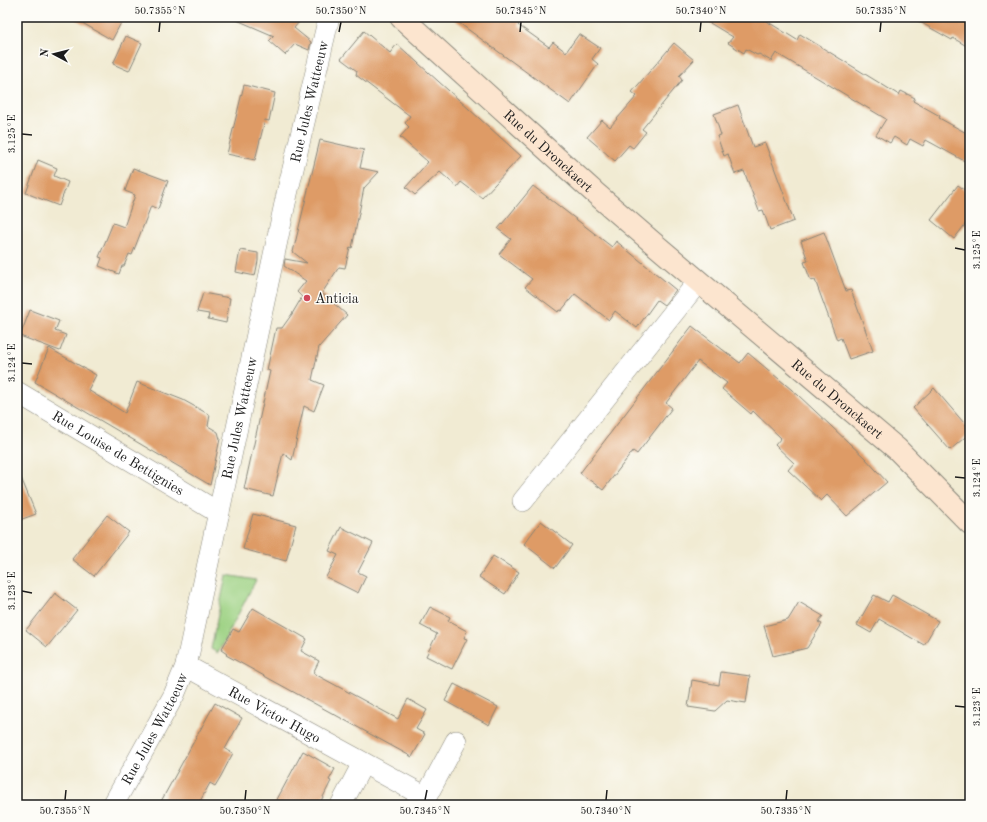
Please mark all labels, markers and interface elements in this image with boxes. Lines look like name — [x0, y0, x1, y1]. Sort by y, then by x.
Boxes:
text: 50.7355°N — [134, 6, 186, 16]
text: 50.7350°N — [315, 6, 367, 16]
text: 50.7345°N — [495, 6, 547, 16]
text: 50.7340°N — [675, 6, 727, 16]
text: 50.7335°N — [855, 6, 907, 16]
north arrow — [34, 34, 74, 74]
street label: Rue Jules Watteeuw — [289, 39, 331, 164]
text: N — [40, 48, 52, 58]
street label: Rue du Dronckaert — [500, 108, 595, 195]
text: 3.125°E — [7, 115, 17, 153]
text: 3.125°E — [972, 231, 982, 269]
place label: Anticia — [315, 292, 359, 306]
marker: Anticia — [302, 293, 312, 303]
text: 3.124°E — [7, 344, 17, 382]
street label: Rue Jules Watteeuw — [220, 355, 260, 481]
street label: Rue du Dronckaert — [788, 357, 885, 442]
street label: Rue Louise de Bettignies — [49, 409, 186, 498]
text: 3.124°E — [972, 459, 982, 497]
text: 3.123°E — [7, 572, 17, 610]
street label: Rue Jules Watteeuw — [120, 671, 191, 787]
street label: Rue Victor Hugo — [226, 685, 323, 746]
text: 3.123°E — [972, 688, 982, 726]
text: 50.7355°N — [39, 806, 91, 816]
text: 50.7350°N — [219, 806, 271, 816]
text: 50.7345°N — [399, 806, 451, 816]
text: 50.7340°N — [580, 806, 632, 816]
text: 50.7335°N — [760, 806, 812, 816]

